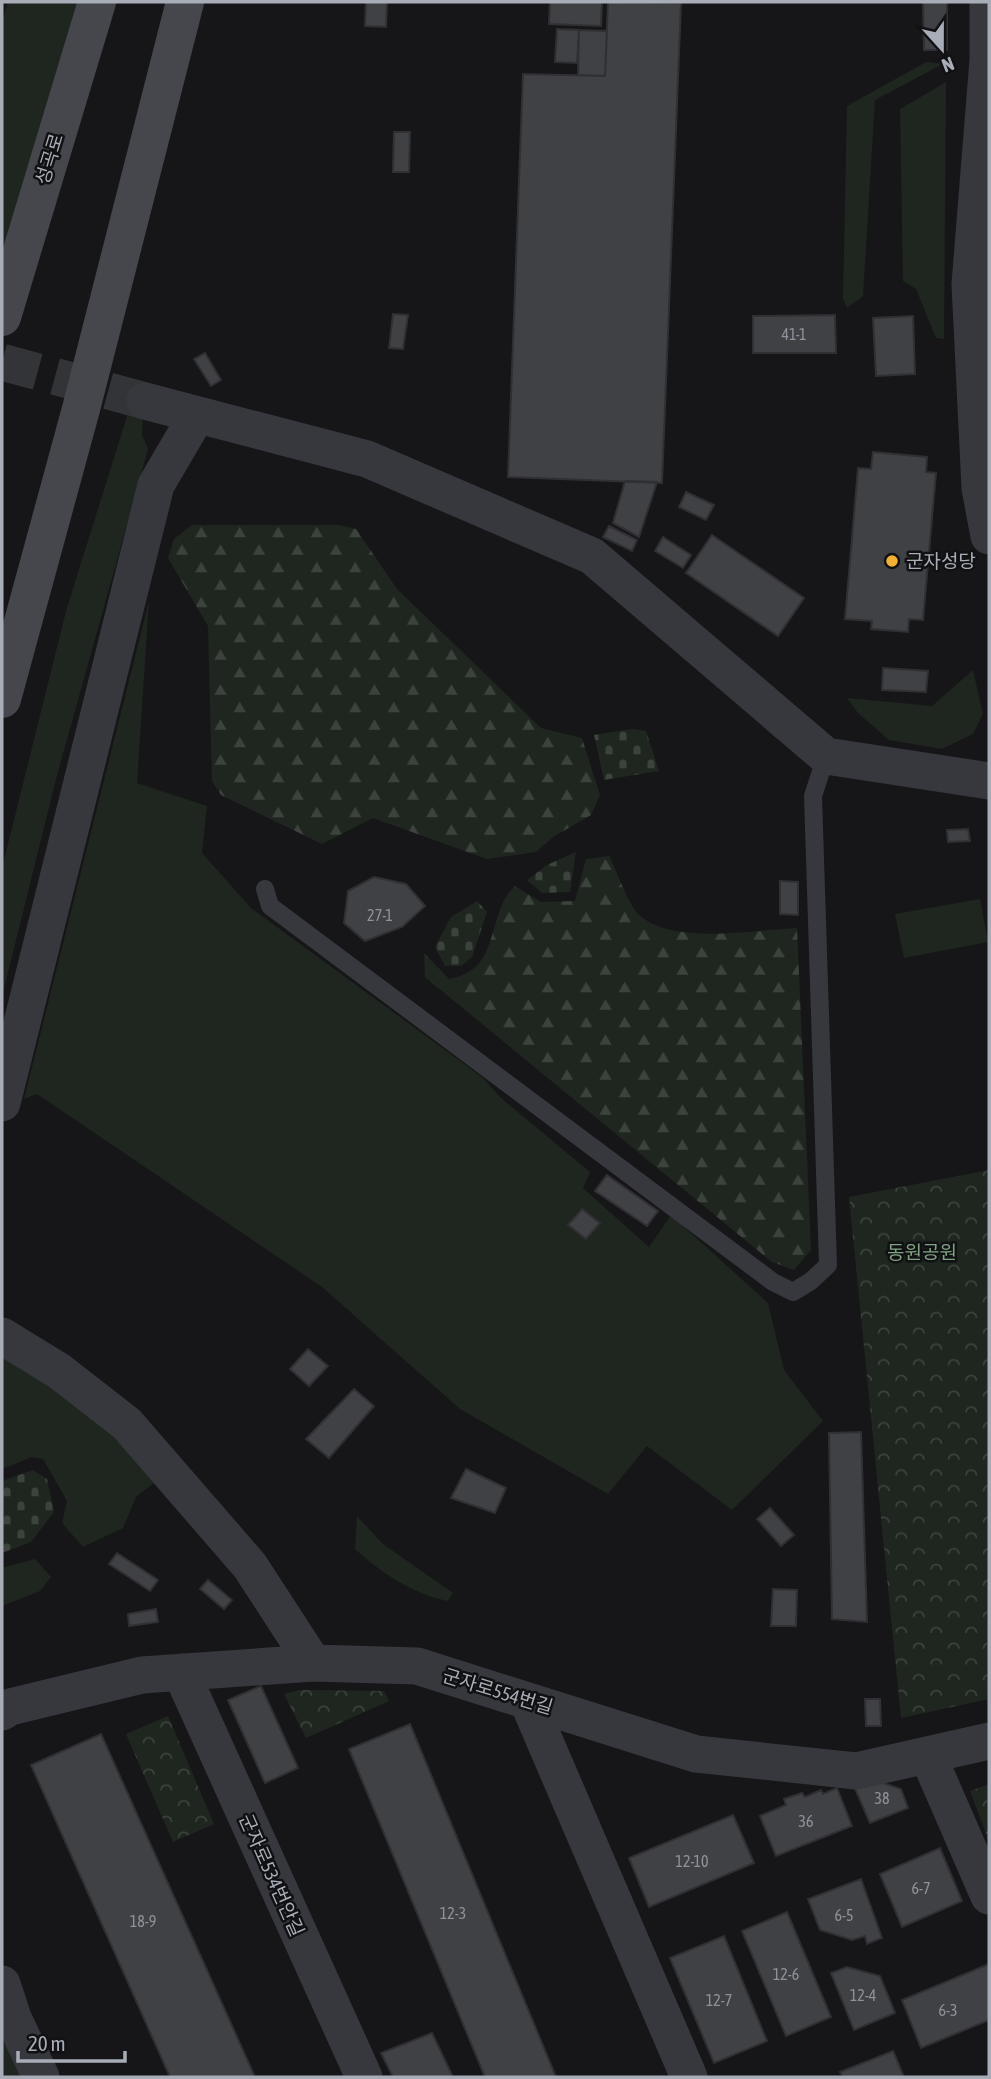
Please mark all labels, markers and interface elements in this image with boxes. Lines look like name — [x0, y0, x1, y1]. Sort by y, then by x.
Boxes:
north arrow — [907, 14, 977, 84]
text: N — [939, 53, 957, 77]
street label: 성곡로 — [31, 131, 67, 187]
house number: 41-1 — [782, 325, 806, 343]
place label: 군자성당 — [906, 550, 976, 572]
marker: 군자성당 — [884, 553, 900, 569]
house number: 27-1 — [367, 906, 393, 924]
park label: 동원공원 — [887, 1241, 957, 1263]
street label: 군자로554번길 — [440, 1664, 556, 1718]
house number: 38 — [874, 1789, 890, 1807]
street label: 군자로534번안길 — [235, 1810, 309, 1940]
house number: 36 — [798, 1812, 814, 1830]
house number: 12-10 — [675, 1852, 709, 1870]
house number: 6-7 — [911, 1879, 931, 1897]
house number: 12-3 — [440, 1904, 466, 1922]
house number: 6-5 — [834, 1906, 854, 1924]
house number: 18-9 — [130, 1912, 156, 1930]
house number: 12-6 — [773, 1965, 799, 1983]
house number: 12-4 — [850, 1986, 876, 2004]
house number: 12-7 — [706, 1991, 732, 2009]
house number: 6-3 — [938, 2001, 958, 2019]
scale bar — [18, 2020, 124, 2064]
text: 20 m — [28, 2031, 66, 2055]

